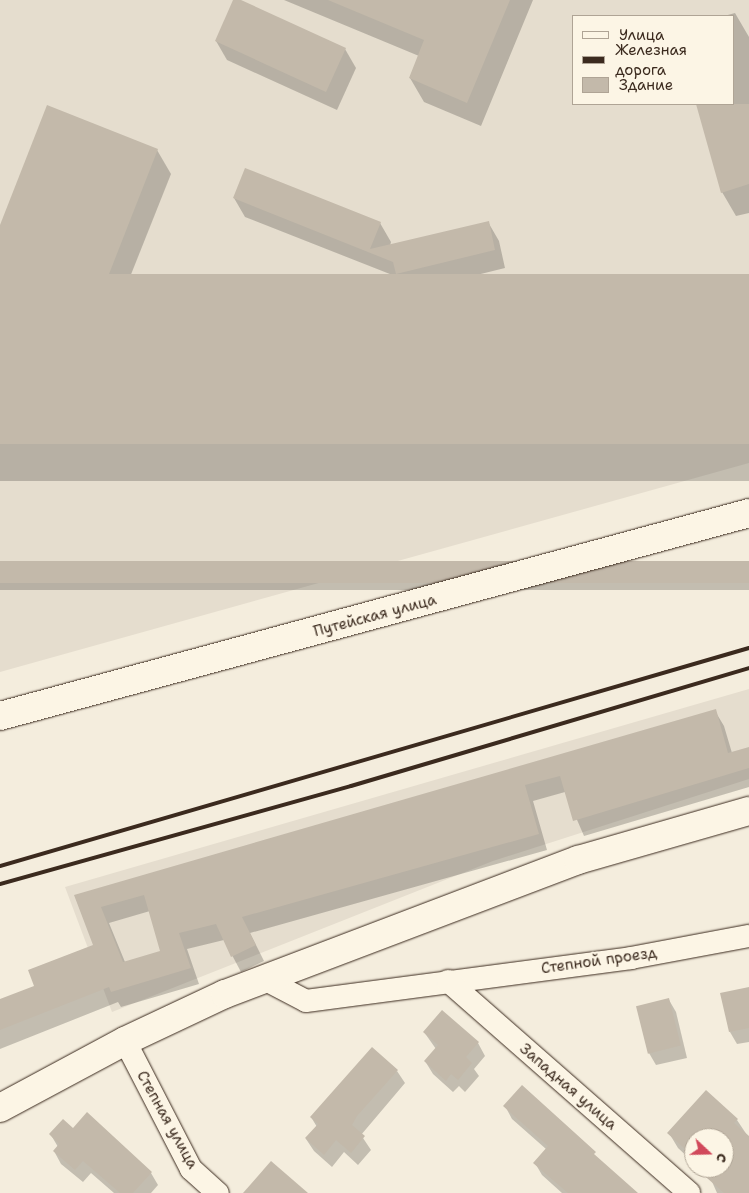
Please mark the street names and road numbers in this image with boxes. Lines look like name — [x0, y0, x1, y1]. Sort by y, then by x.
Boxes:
street label: Путейская улица — [312, 591, 438, 641]
street label: Степной проезд — [540, 944, 658, 978]
street label: Западная улица — [516, 1040, 620, 1134]
street label: Степная улица — [133, 1068, 201, 1172]

